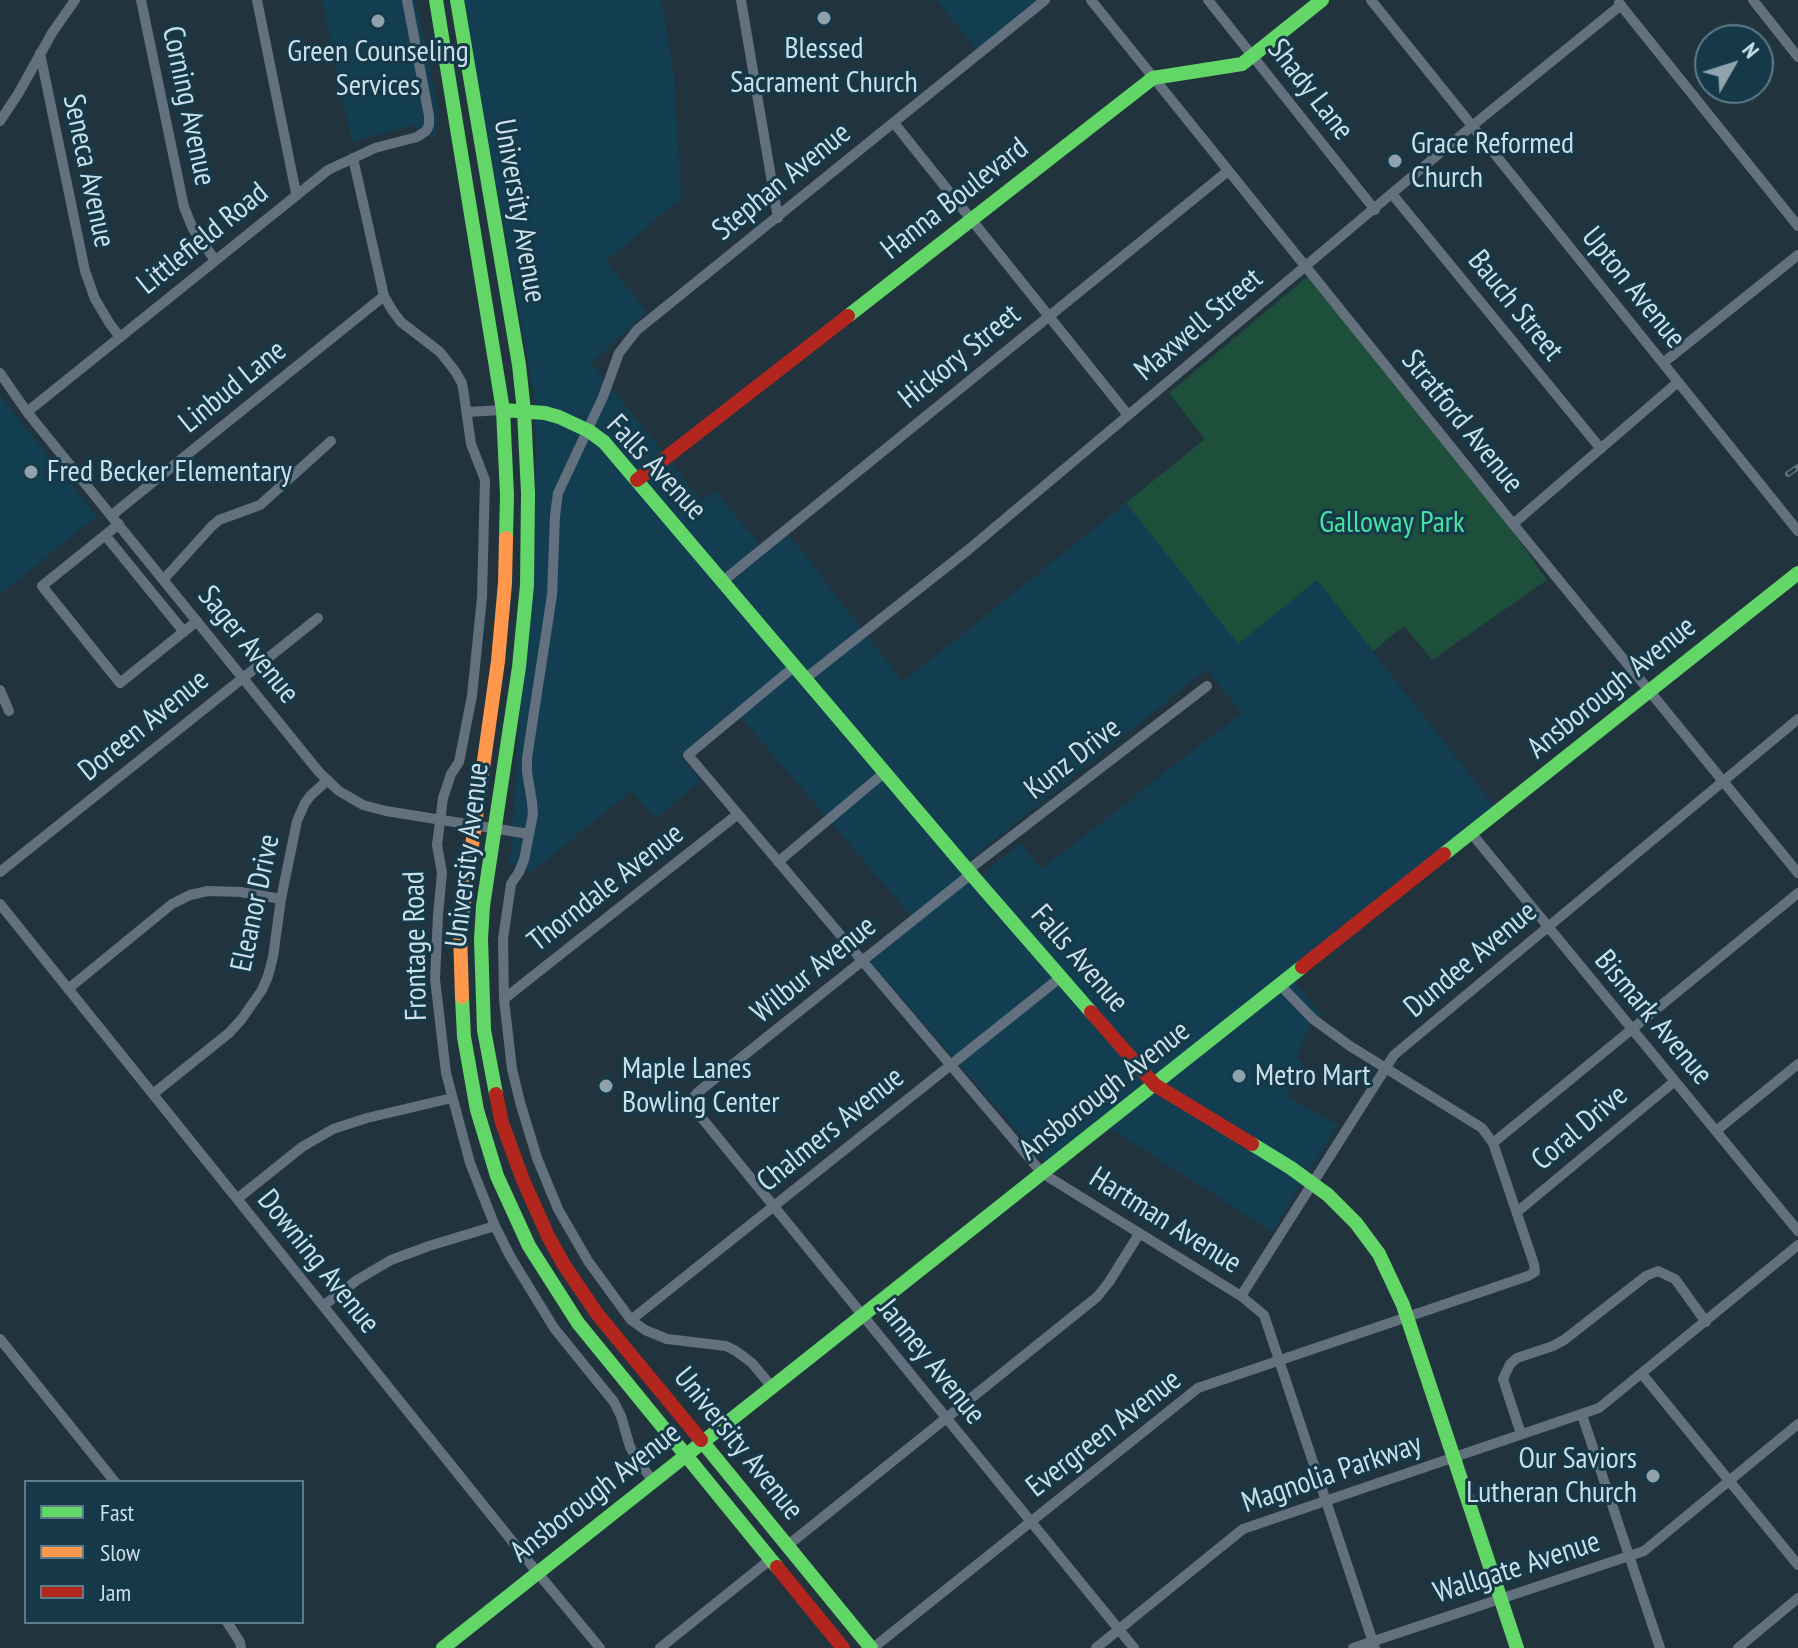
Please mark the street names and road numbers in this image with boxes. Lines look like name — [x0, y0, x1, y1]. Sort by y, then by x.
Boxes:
street label: Corning Avenue — [154, 23, 222, 189]
street label: Shady Lane — [1259, 32, 1361, 148]
street label: Seneca Avenue — [54, 91, 122, 251]
street label: Stephan Avenue — [706, 115, 858, 249]
street label: University Avenue — [485, 116, 553, 306]
street label: Hanna Boulevard — [874, 130, 1036, 268]
street label: Littlefield Road — [130, 175, 276, 303]
street label: Upton Avenue — [1573, 220, 1693, 356]
street label: Bauch Street — [1460, 244, 1570, 368]
street label: Maxwell Street — [1128, 261, 1270, 389]
street label: Hickory Street — [892, 297, 1028, 417]
street label: Linbud Lane — [172, 333, 294, 441]
street label: Stratford Avenue — [1393, 343, 1531, 501]
street label: Falls Avenue — [598, 408, 714, 528]
street label: Sager Avenue — [190, 579, 306, 711]
street label: Ansborough Avenue — [1521, 609, 1703, 767]
street label: Doreen Avenue — [72, 663, 216, 789]
street label: Kunz Drive — [1018, 710, 1128, 808]
street label: University Avenue — [439, 761, 497, 949]
street label: Thorndale Avenue — [521, 816, 691, 960]
street label: Eleanor Drive — [224, 831, 288, 975]
street label: Frontage Road — [397, 871, 435, 1021]
street label: Dundee Avenue — [1397, 894, 1545, 1026]
street label: Falls Avenue — [1023, 898, 1135, 1020]
street label: Wilbur Avenue — [744, 909, 884, 1031]
street label: Bismark Avenue — [1586, 943, 1720, 1093]
street label: Ansborough Avenue — [1013, 1013, 1197, 1169]
street label: Chalmers Avenue — [750, 1060, 912, 1200]
street label: Coral Drive — [1525, 1078, 1635, 1178]
street label: Hartman Avenue — [1082, 1160, 1248, 1282]
street label: Downing Avenue — [249, 1183, 387, 1341]
street label: Janney Avenue — [870, 1292, 992, 1432]
street label: University Avenue — [666, 1360, 810, 1528]
street label: Evergreen Avenue — [1020, 1362, 1188, 1506]
street label: Ansborough Avenue — [504, 1415, 688, 1571]
street label: Magnolia Parkway — [1237, 1426, 1427, 1522]
street label: Wallgate Avenue — [1429, 1524, 1605, 1612]

